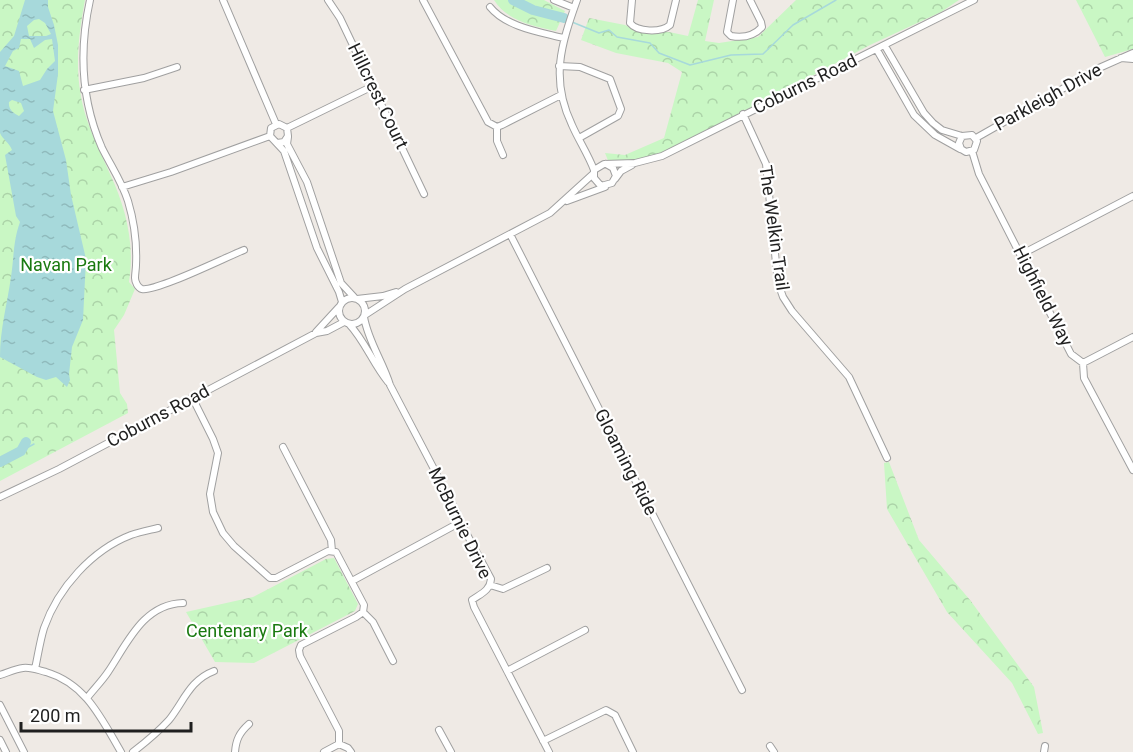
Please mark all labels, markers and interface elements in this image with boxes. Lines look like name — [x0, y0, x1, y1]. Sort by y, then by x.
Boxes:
street label: Hillcrest Court — [344, 40, 413, 152]
street label: Coburns Road — [749, 49, 860, 118]
street label: Parkleigh Drive — [990, 58, 1105, 135]
street label: The Welkin Trail — [755, 164, 794, 292]
street label: Highfield Way — [1009, 242, 1078, 350]
park label: Navan Park — [20, 254, 113, 275]
street label: Coburns Road — [103, 380, 213, 451]
street label: Gloaming Ride — [591, 405, 662, 518]
street label: McBurnie Drive — [424, 464, 496, 582]
park label: Centenary Park — [186, 620, 309, 641]
scale bar — [21, 695, 190, 733]
text: 200 m — [30, 705, 81, 726]

